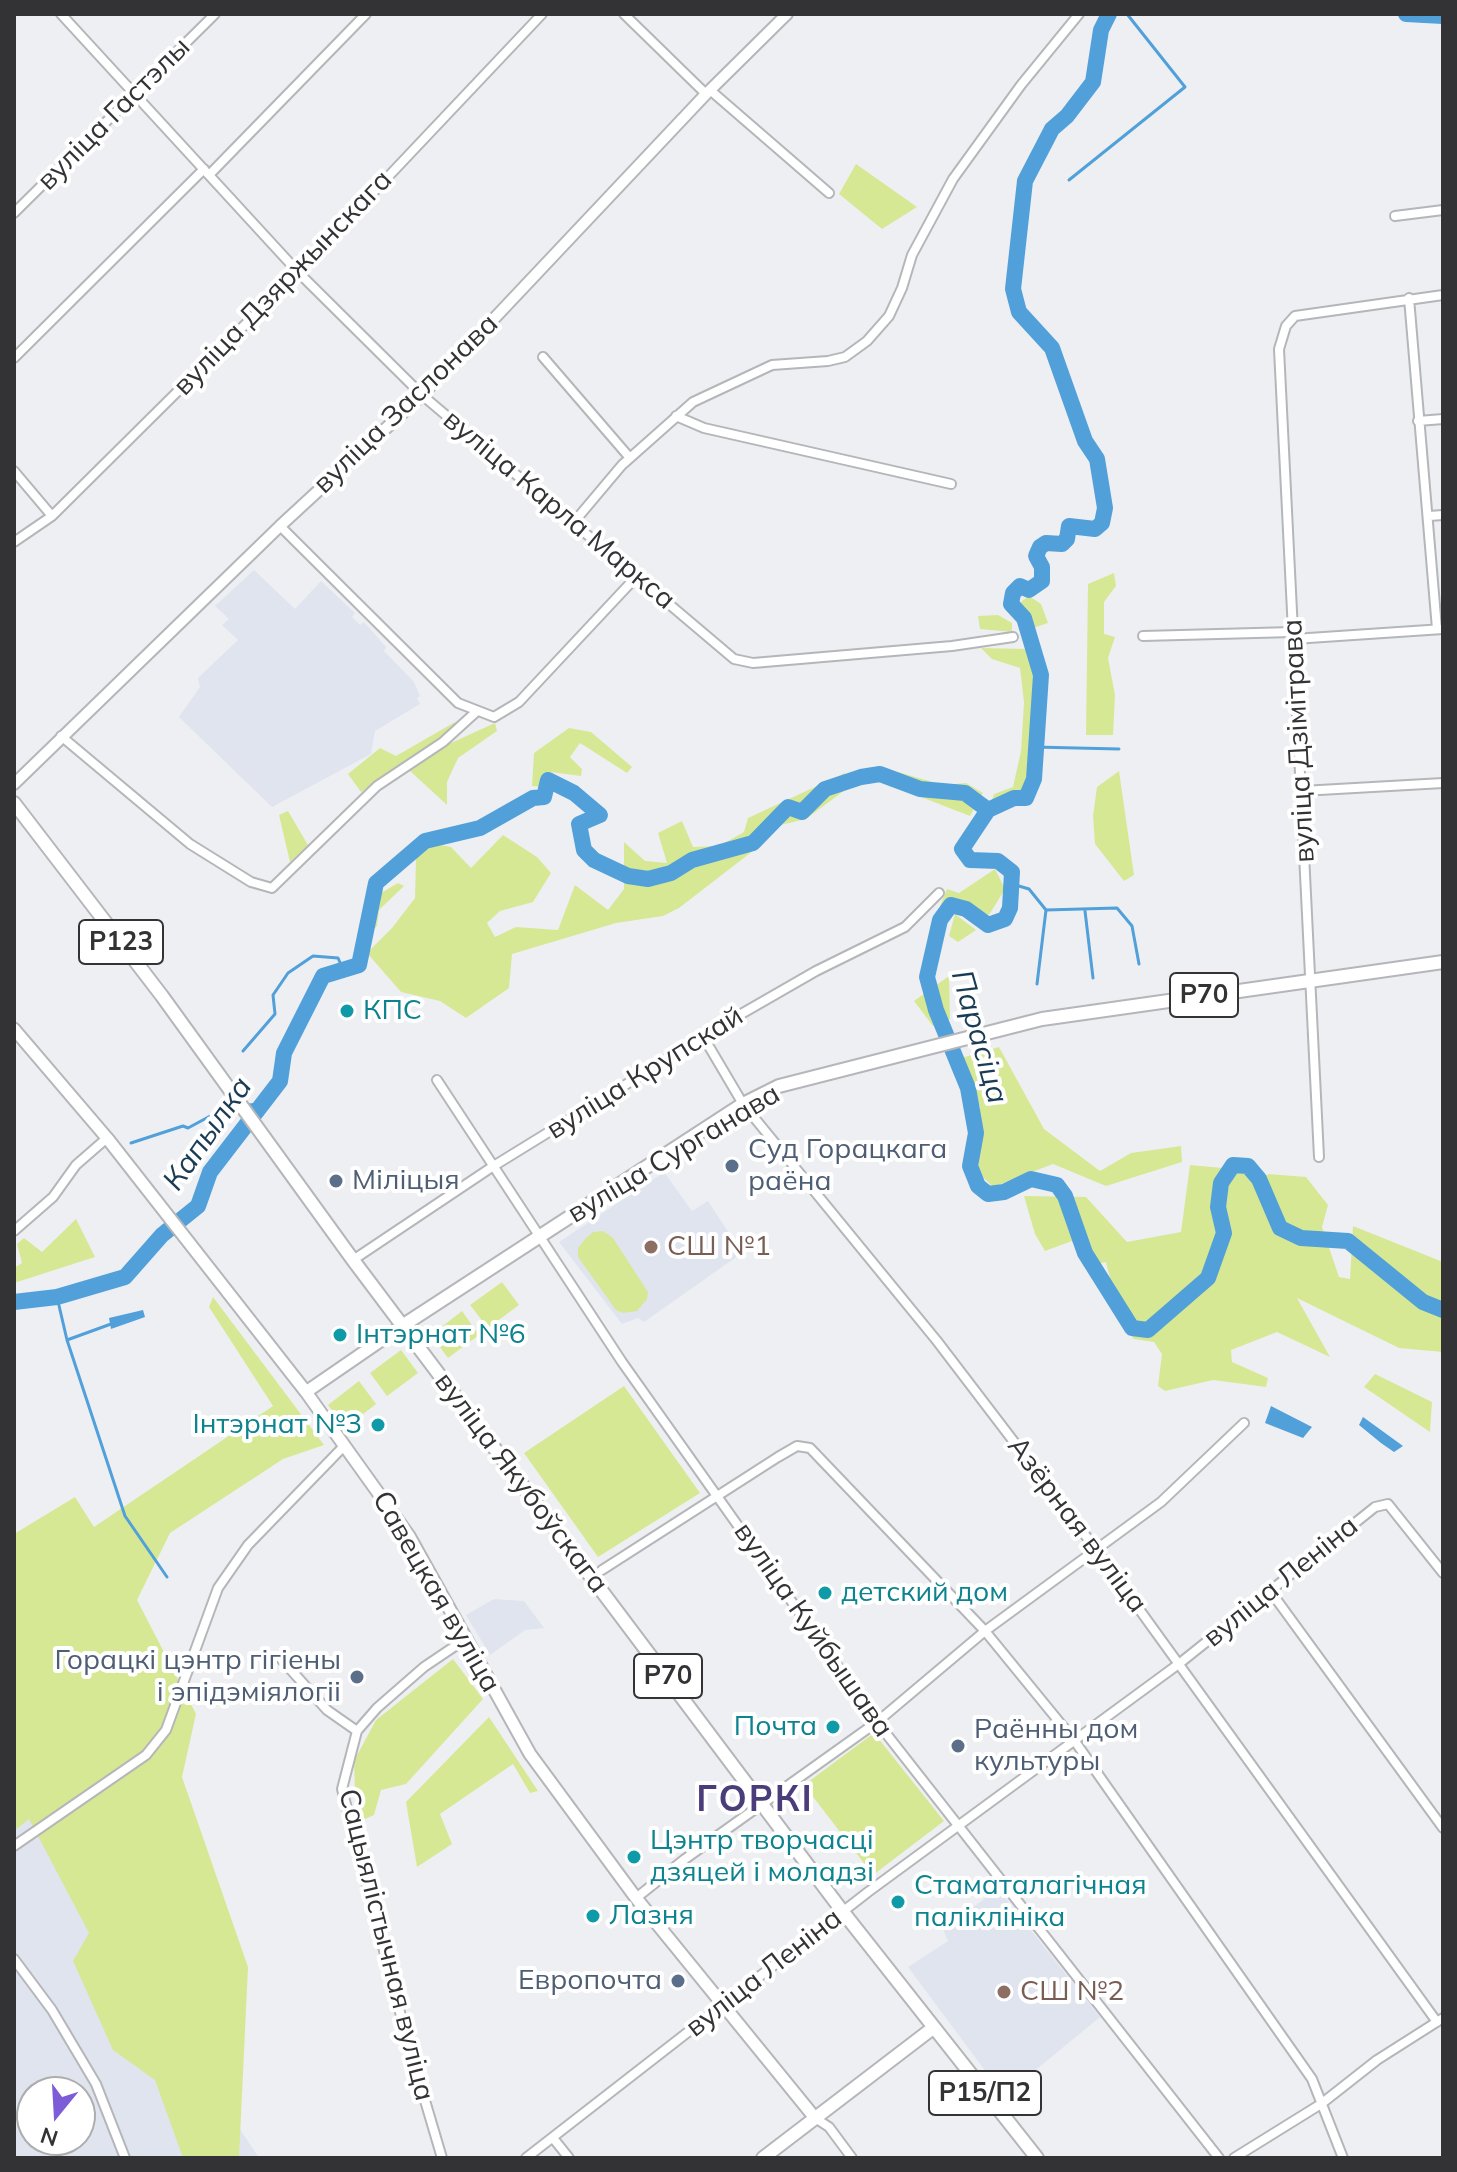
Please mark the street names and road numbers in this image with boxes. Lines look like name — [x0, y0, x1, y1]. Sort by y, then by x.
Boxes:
street label: вуліца Гастэлы — [31, 31, 197, 197]
street label: вуліца Дзяржынскага — [167, 163, 399, 403]
street label: вуліца Заслонава — [307, 307, 505, 501]
street label: вуліца Карла Маркса — [436, 403, 682, 617]
street label: вуліца Дзімітрава — [1276, 618, 1322, 864]
road number: Р123 — [79, 920, 163, 964]
road number: Р70 — [1170, 973, 1238, 1017]
street label: вуліца Крупскай — [541, 999, 749, 1147]
street label: вуліца Сурганава — [562, 1077, 786, 1231]
street label: вуліца Якубоўскага — [427, 1366, 615, 1600]
street label: Азёрная вуліца — [1000, 1430, 1154, 1620]
street label: Савецкая вуліца — [365, 1486, 507, 1698]
street label: вуліца Леніна — [1197, 1509, 1365, 1655]
street label: вуліца Куйбышава — [726, 1516, 900, 1744]
road number: Р70 — [634, 1654, 702, 1698]
street label: Сацыялістычная вуліца — [331, 1786, 441, 2104]
street label: вуліца Леніна — [679, 1902, 849, 2044]
road number: Р15/П2 — [929, 2071, 1041, 2115]

